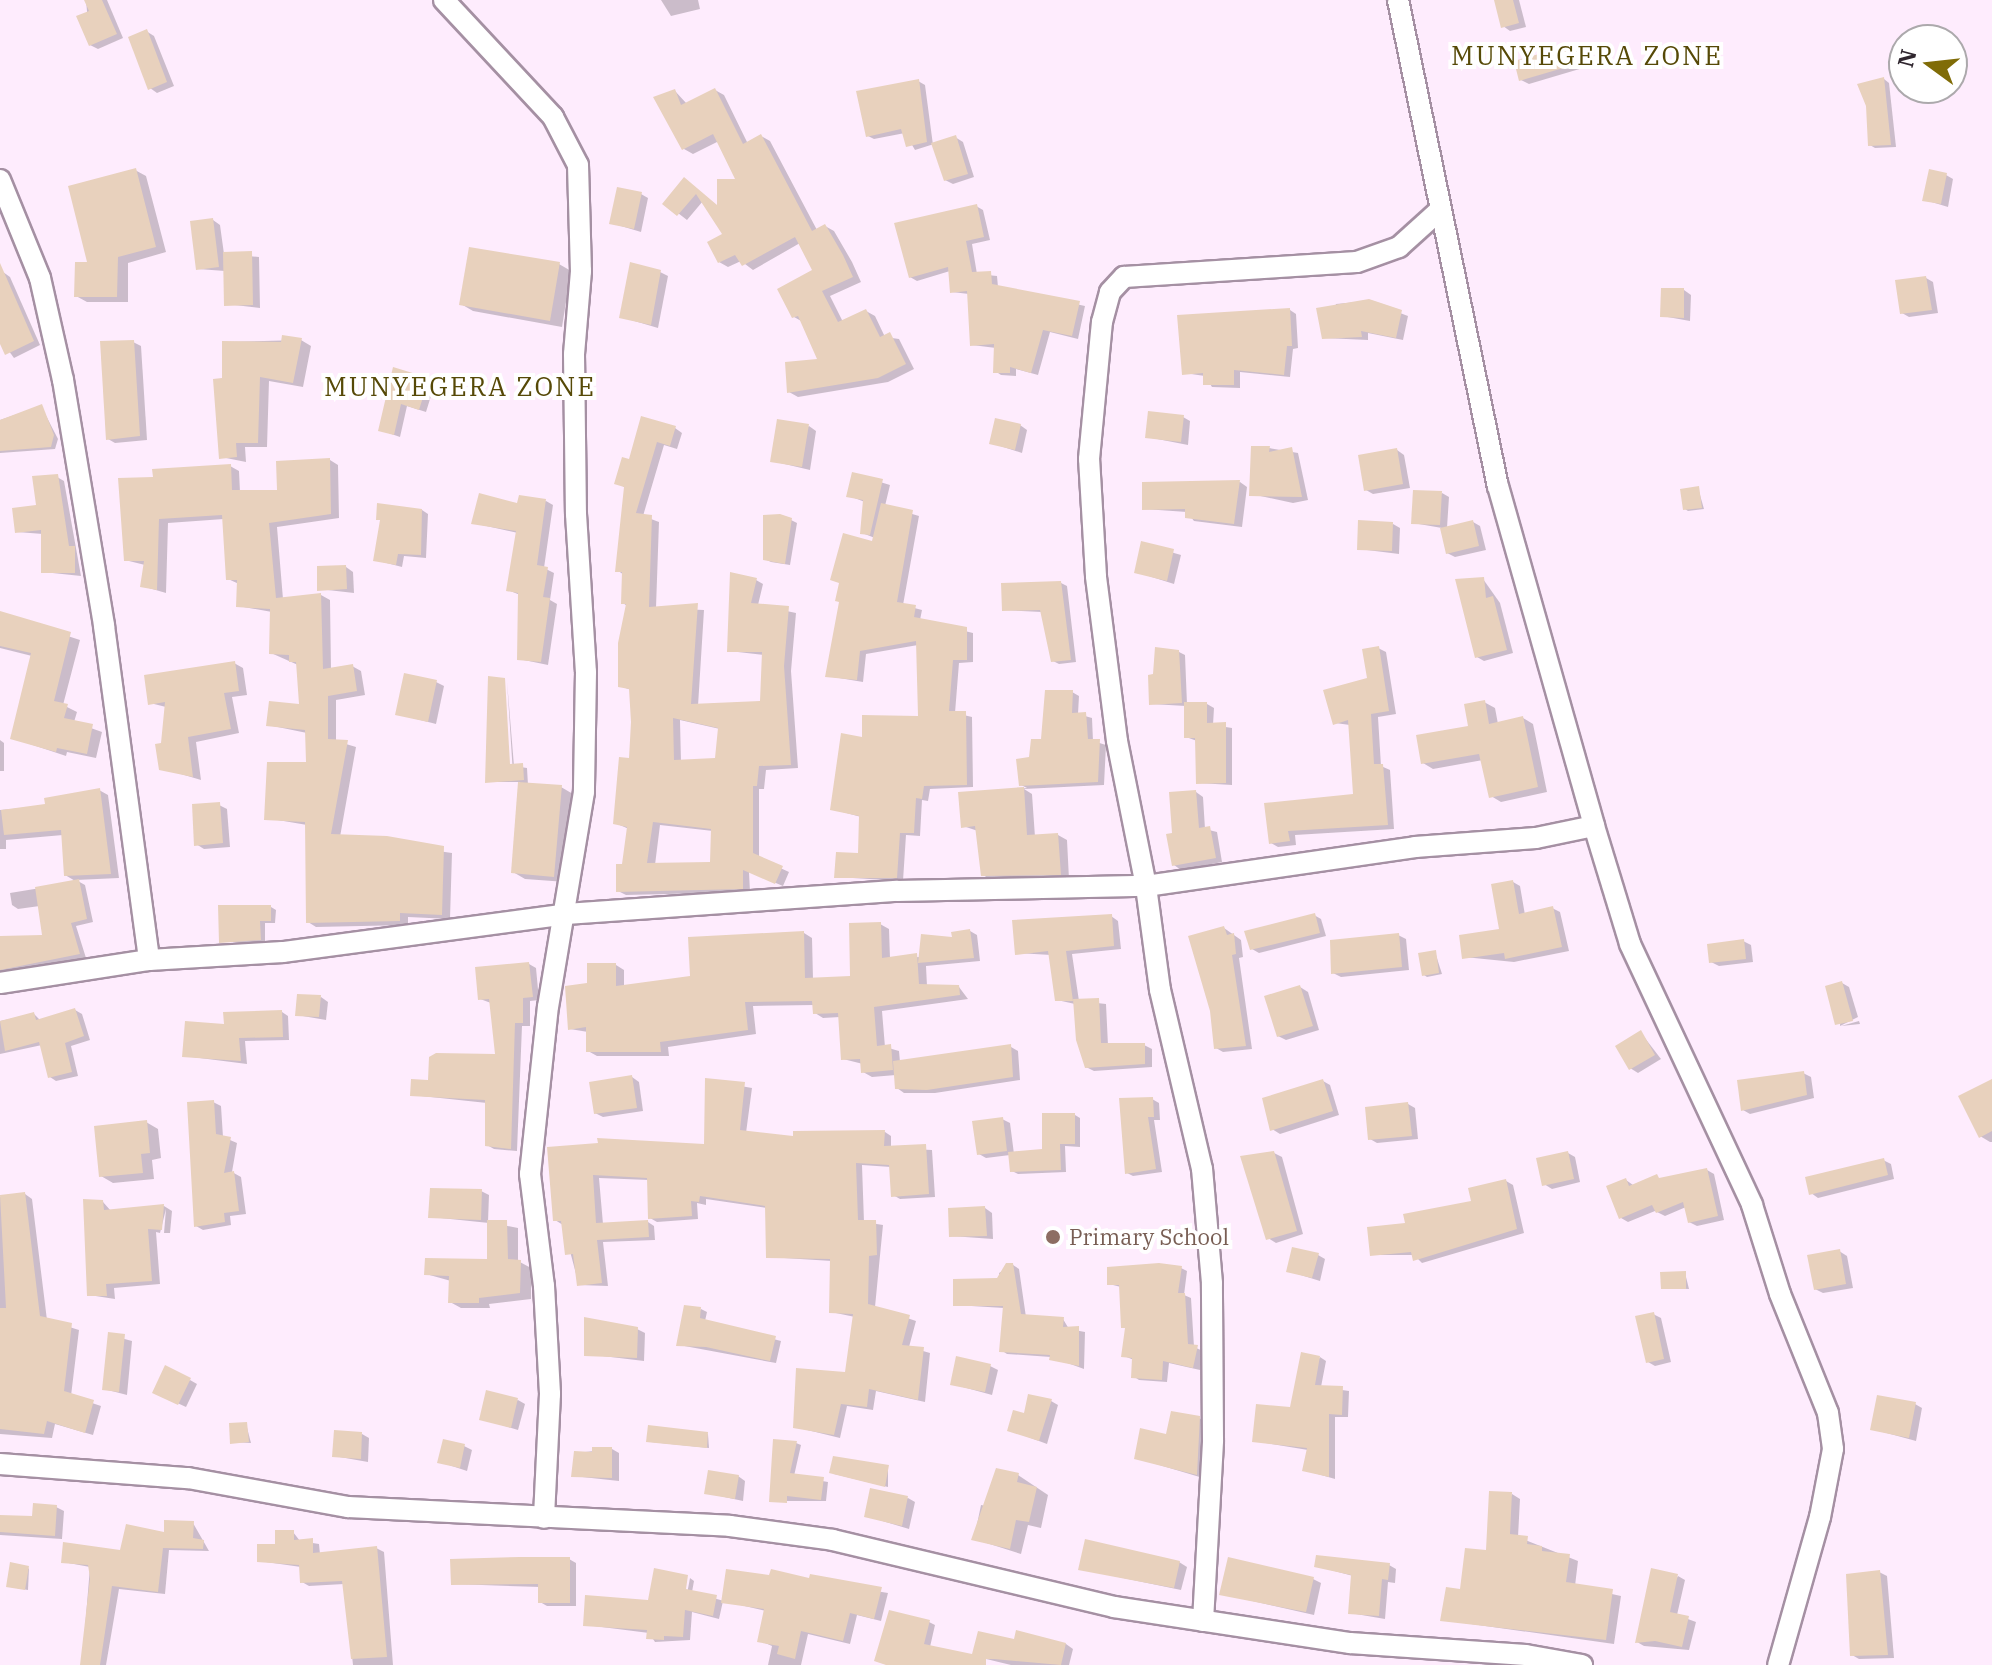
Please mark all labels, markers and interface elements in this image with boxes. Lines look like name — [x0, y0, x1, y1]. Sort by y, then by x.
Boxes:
north arrow — [1888, 24, 1968, 104]
district label: MUNYEGERA ZONE — [1451, 40, 1723, 72]
text: N — [1890, 46, 1923, 70]
district label: MUNYEGERA ZONE — [324, 371, 596, 403]
place label: Primary School — [1069, 1224, 1229, 1250]
marker: Primary School — [1044, 1228, 1062, 1246]

